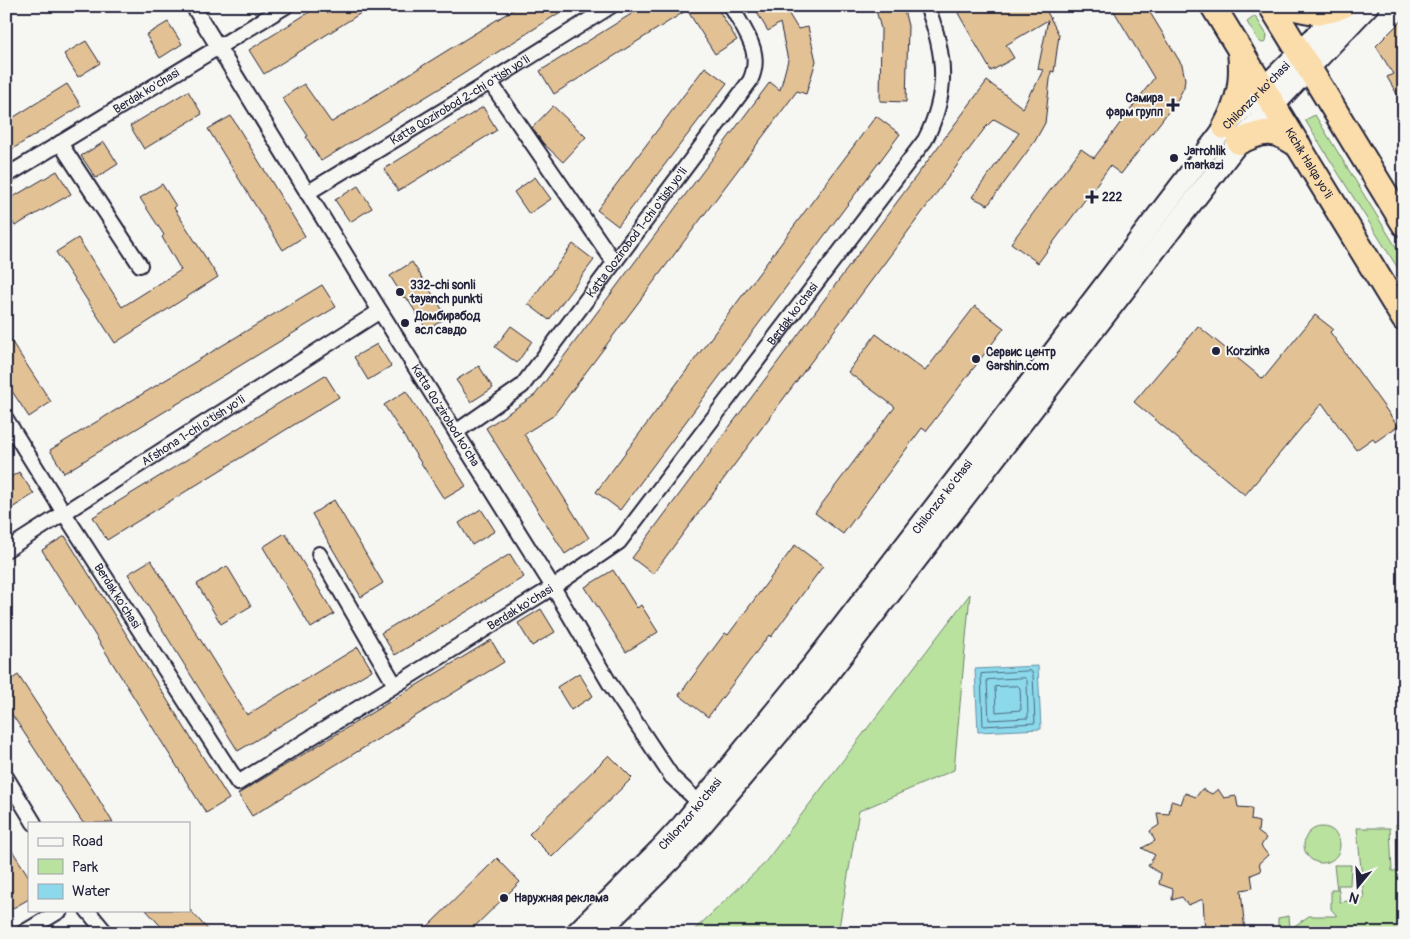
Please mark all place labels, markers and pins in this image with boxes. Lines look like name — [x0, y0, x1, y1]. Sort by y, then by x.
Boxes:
place label: Самира фарм групп — [1106, 91, 1163, 120]
marker: Самира фарм групп — [1167, 99, 1179, 111]
place label: Jarrohlik markazi — [1184, 144, 1227, 173]
marker: Jarrohlik markazi — [1168, 152, 1180, 164]
place label: 222 — [1102, 190, 1122, 205]
marker: 222 — [1086, 191, 1098, 203]
place label: 332-chi sonli tayanch punkti — [409, 278, 482, 307]
marker: 332-chi sonli tayanch punkti — [394, 286, 406, 298]
place label: Домбирабод асл савдо — [414, 309, 481, 338]
marker: Домбирабод асл савдо — [399, 317, 411, 329]
place label: Korzinka — [1226, 344, 1270, 359]
place label: Сервис центр Garshin.com — [986, 345, 1056, 374]
marker: Korzinka — [1210, 345, 1222, 357]
marker: Сервис центр Garshin.com — [970, 353, 982, 365]
place label: Наружная реклама — [514, 891, 609, 906]
marker: Наружная реклама — [498, 892, 510, 904]

